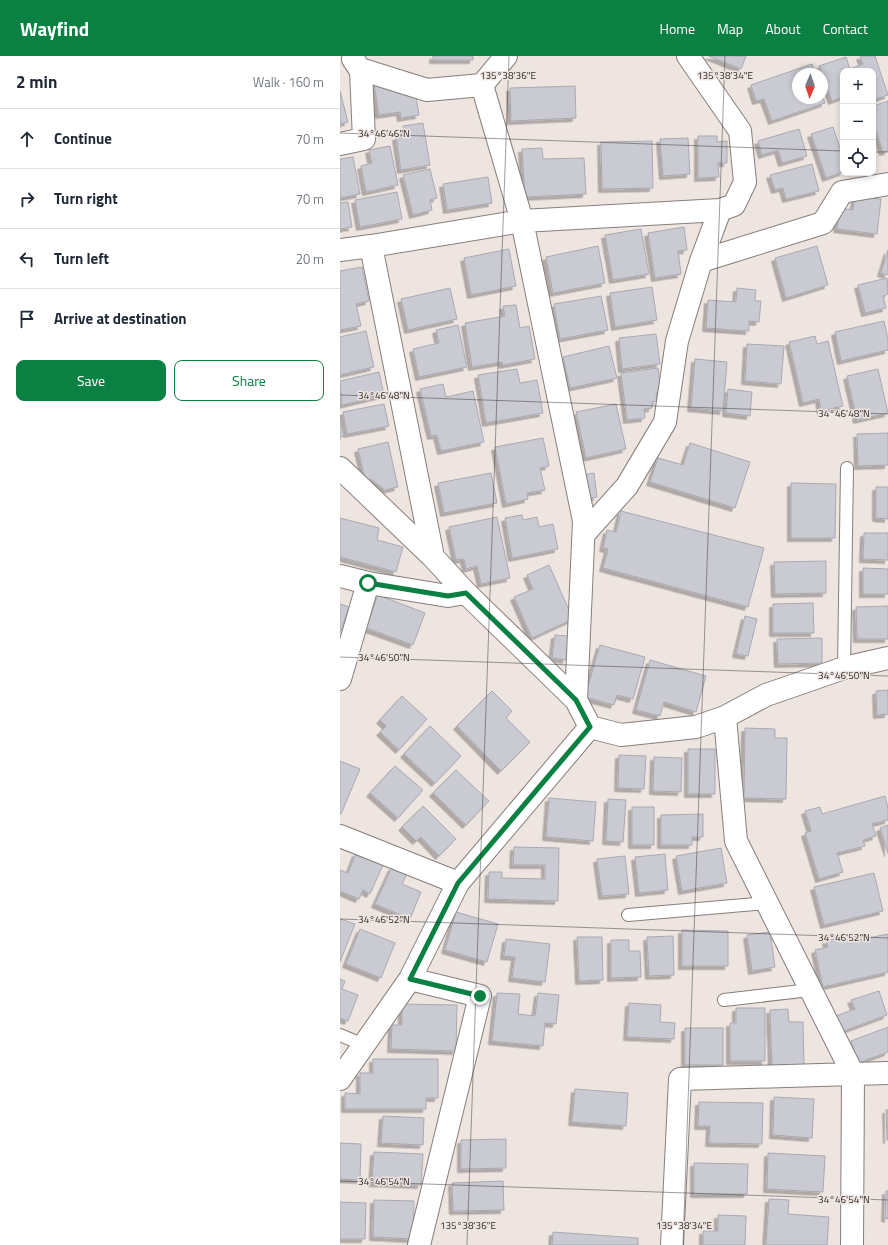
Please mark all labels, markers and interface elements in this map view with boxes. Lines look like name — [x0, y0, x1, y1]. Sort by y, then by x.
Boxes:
text: Wayfind — [20, 14, 89, 43]
text: Home — [660, 18, 695, 39]
text: Map — [717, 18, 743, 39]
text: About — [765, 18, 801, 39]
text: Contact — [823, 18, 868, 39]
text: 135°38'36"E — [480, 68, 537, 83]
text: 135°38'34"E — [697, 68, 754, 83]
north arrow — [792, 68, 828, 104]
map controls — [840, 68, 876, 176]
button: + — [840, 68, 876, 104]
text: 2 min — [16, 69, 57, 95]
text: Walk · 160 m — [253, 72, 324, 92]
button: − — [840, 104, 876, 140]
text: 34°46'46"N — [358, 126, 410, 141]
text: Continue — [54, 127, 112, 150]
icon: ahead — [16, 128, 38, 150]
text: 70 m — [296, 129, 324, 149]
button: locate — [840, 140, 876, 176]
text: Turn right — [54, 187, 118, 210]
icon: right — [16, 188, 38, 210]
text: 70 m — [296, 189, 324, 209]
text: Turn left — [54, 247, 109, 270]
icon: left — [16, 248, 38, 270]
text: 20 m — [296, 249, 324, 269]
text: Arrive at destination — [54, 307, 187, 330]
icon: arrive — [16, 308, 38, 330]
button: Save — [16, 360, 166, 401]
button: Share — [174, 360, 324, 401]
text: 34°46'48"N — [358, 388, 410, 403]
text: 34°46'48"N — [818, 406, 870, 421]
route start — [359, 574, 377, 592]
text: 34°46'50"N — [358, 650, 410, 665]
text: 34°46'50"N — [818, 668, 870, 683]
text: 34°46'52"N — [358, 912, 410, 927]
text: 34°46'52"N — [818, 930, 870, 945]
route end — [471, 987, 489, 1005]
text: 34°46'54"N — [358, 1174, 410, 1189]
text: 34°46'54"N — [818, 1192, 870, 1207]
text: 135°38'36"E — [440, 1218, 497, 1233]
text: 135°38'34"E — [656, 1218, 713, 1233]

